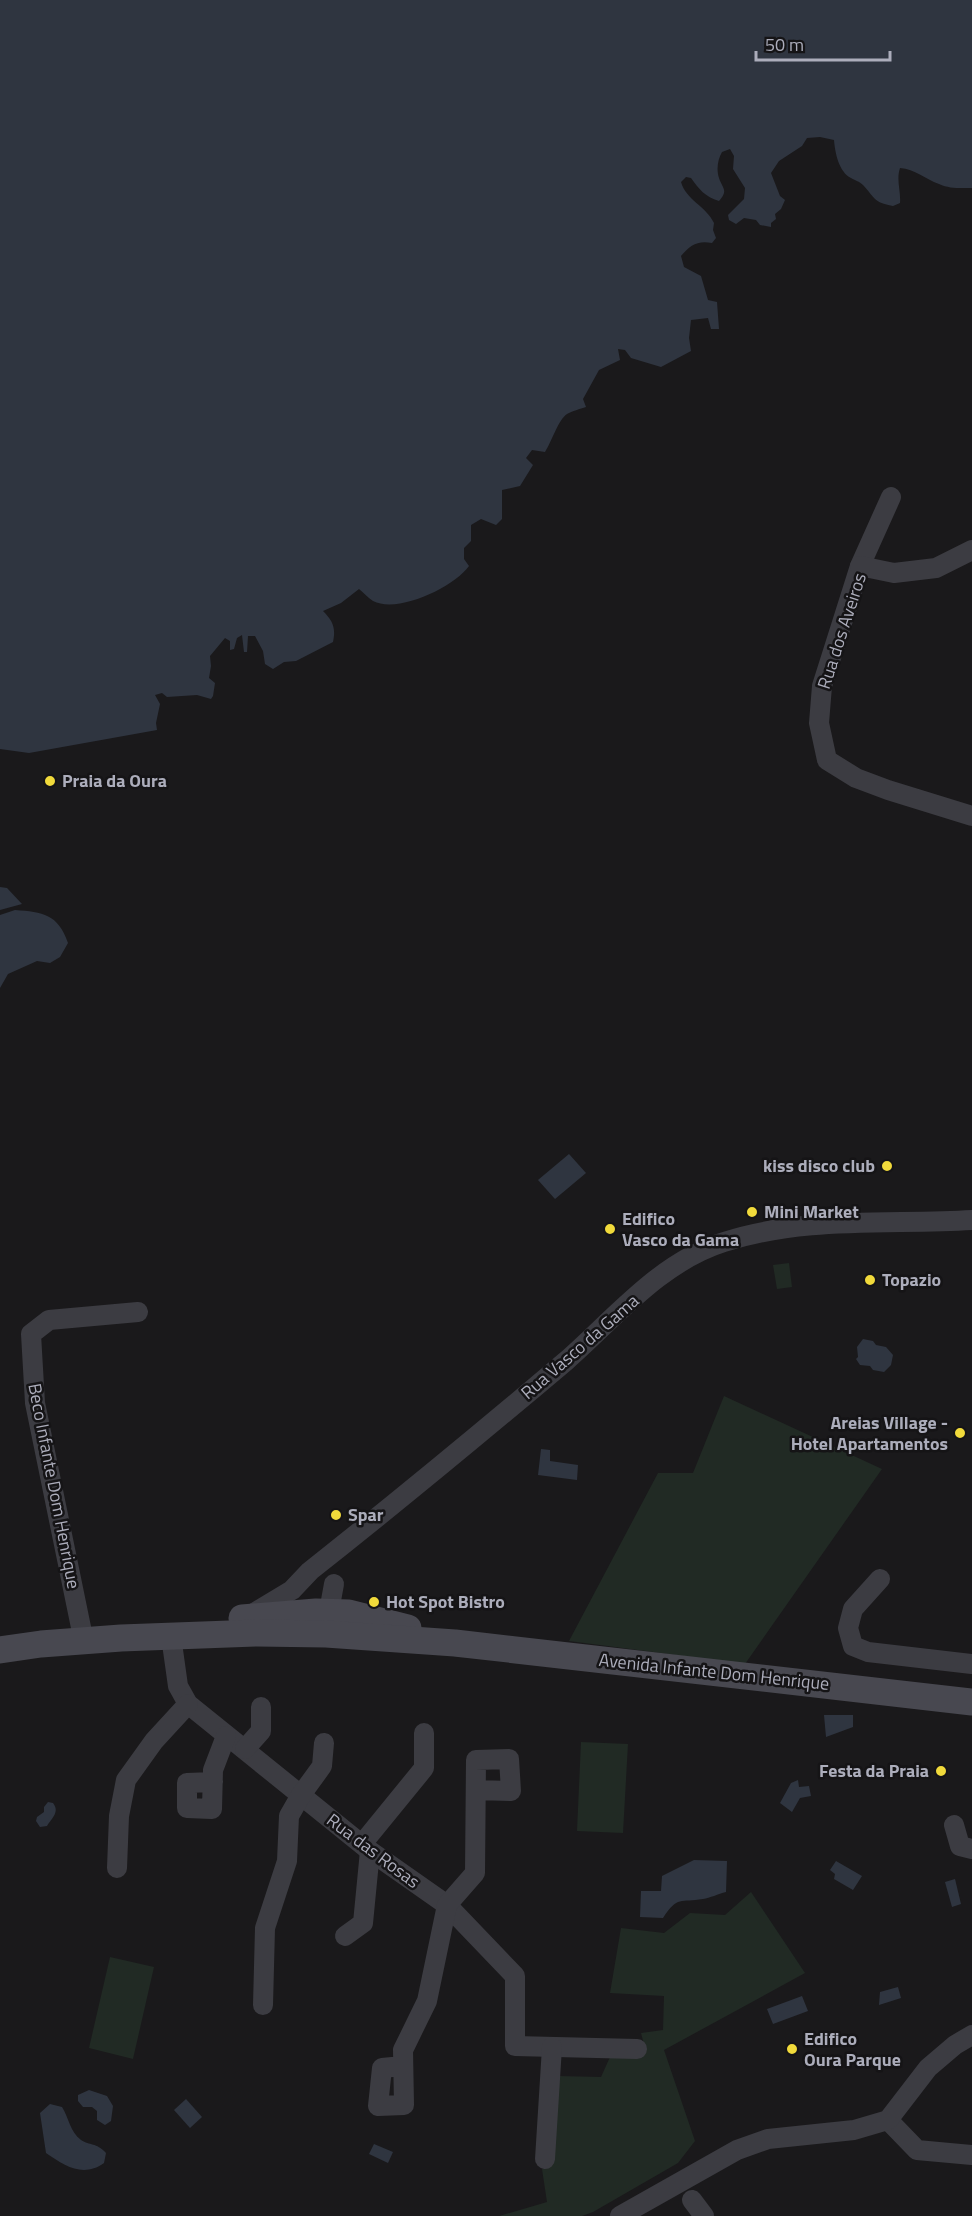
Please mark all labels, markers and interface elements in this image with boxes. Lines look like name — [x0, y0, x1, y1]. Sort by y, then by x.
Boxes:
scale bar — [756, 24, 890, 62]
text: 50 m — [765, 31, 804, 58]
street label: Rua dos Aveiros — [810, 569, 873, 692]
place label: Praia da Oura — [62, 767, 167, 794]
marker: Praia da Oura — [43, 774, 57, 788]
place label: kiss disco club — [763, 1152, 875, 1179]
marker: kiss disco club — [880, 1159, 894, 1173]
place label: Mini Market — [764, 1198, 859, 1225]
place label: Edifico Vasco da Gama — [622, 1205, 739, 1253]
marker: Mini Market — [745, 1205, 759, 1219]
marker: Edifico Vasco da Gama — [603, 1222, 617, 1236]
place label: Topazio — [882, 1266, 941, 1293]
marker: Topazio — [863, 1273, 877, 1287]
street label: Rua Vasco da Gama — [515, 1288, 645, 1406]
street label: Beco Infante Dom Henrique — [21, 1381, 88, 1591]
place label: Areias Village - Hotel Apartamentos — [791, 1409, 948, 1457]
marker: Areias Village - Hotel Apartamentos — [953, 1426, 967, 1440]
place label: Spar — [348, 1501, 384, 1528]
marker: Spar — [329, 1508, 343, 1522]
place label: Hot Spot Bistro — [386, 1588, 505, 1615]
marker: Hot Spot Bistro — [367, 1595, 381, 1609]
street label: Avenida Infante Dom Henrique — [598, 1646, 831, 1697]
place label: Festa da Praia — [819, 1757, 929, 1784]
marker: Festa da Praia — [934, 1764, 948, 1778]
street label: Rua das Rosas — [321, 1807, 426, 1895]
place label: Edifico Oura Parque — [804, 2025, 901, 2073]
marker: Edifico Oura Parque — [785, 2042, 799, 2056]

